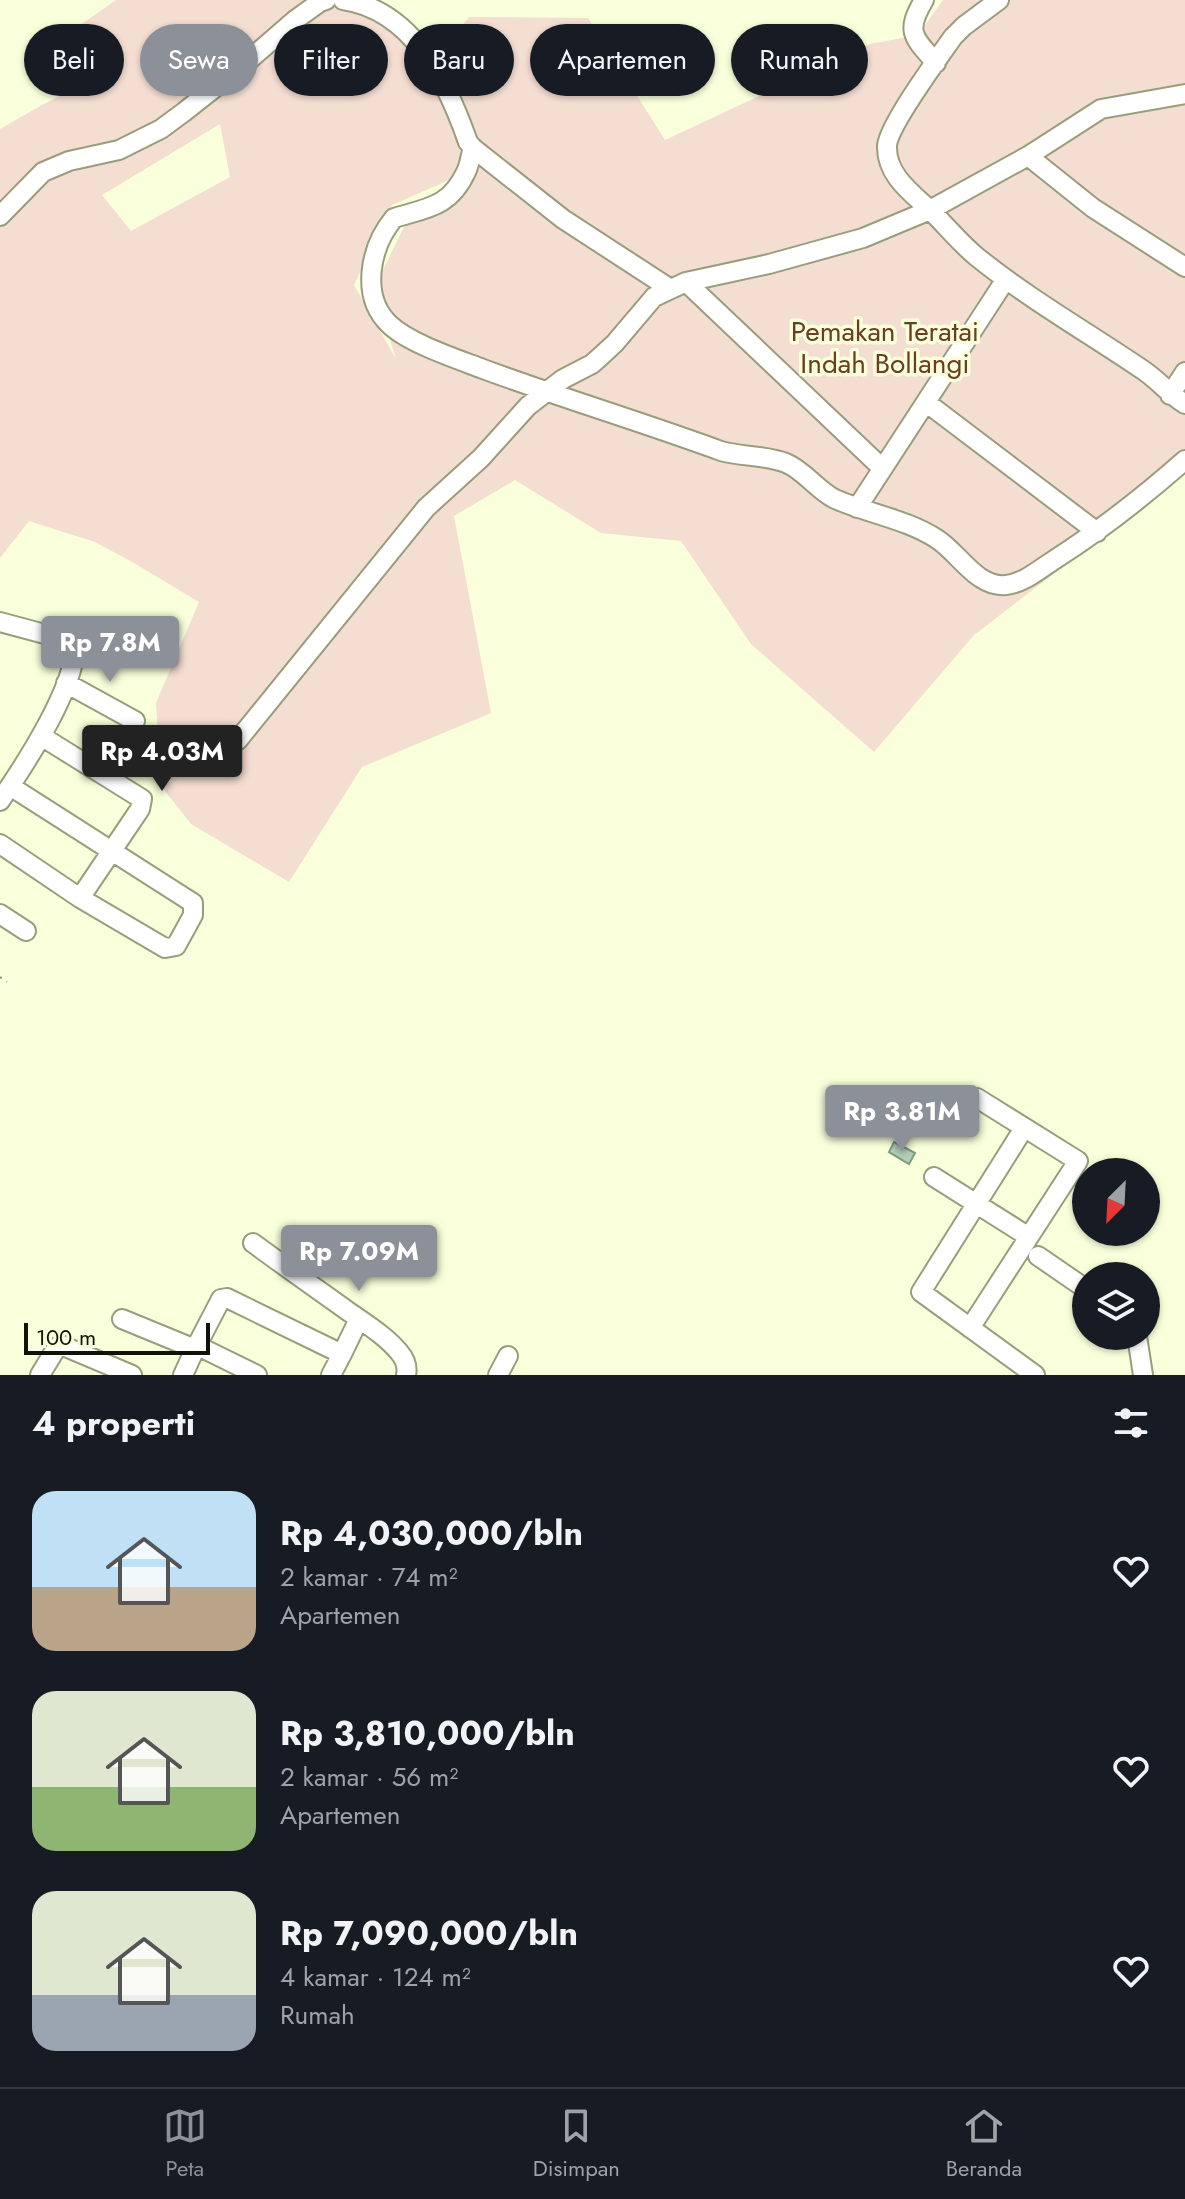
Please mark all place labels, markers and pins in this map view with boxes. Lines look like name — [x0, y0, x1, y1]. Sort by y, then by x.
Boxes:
pin: Rp 7.8M — [36, 616, 184, 684]
pin: Rp 4.03M — [79, 725, 245, 793]
pin: Rp 3.81M — [819, 1085, 985, 1153]
pin: Rp 7.09M — [276, 1225, 442, 1293]

